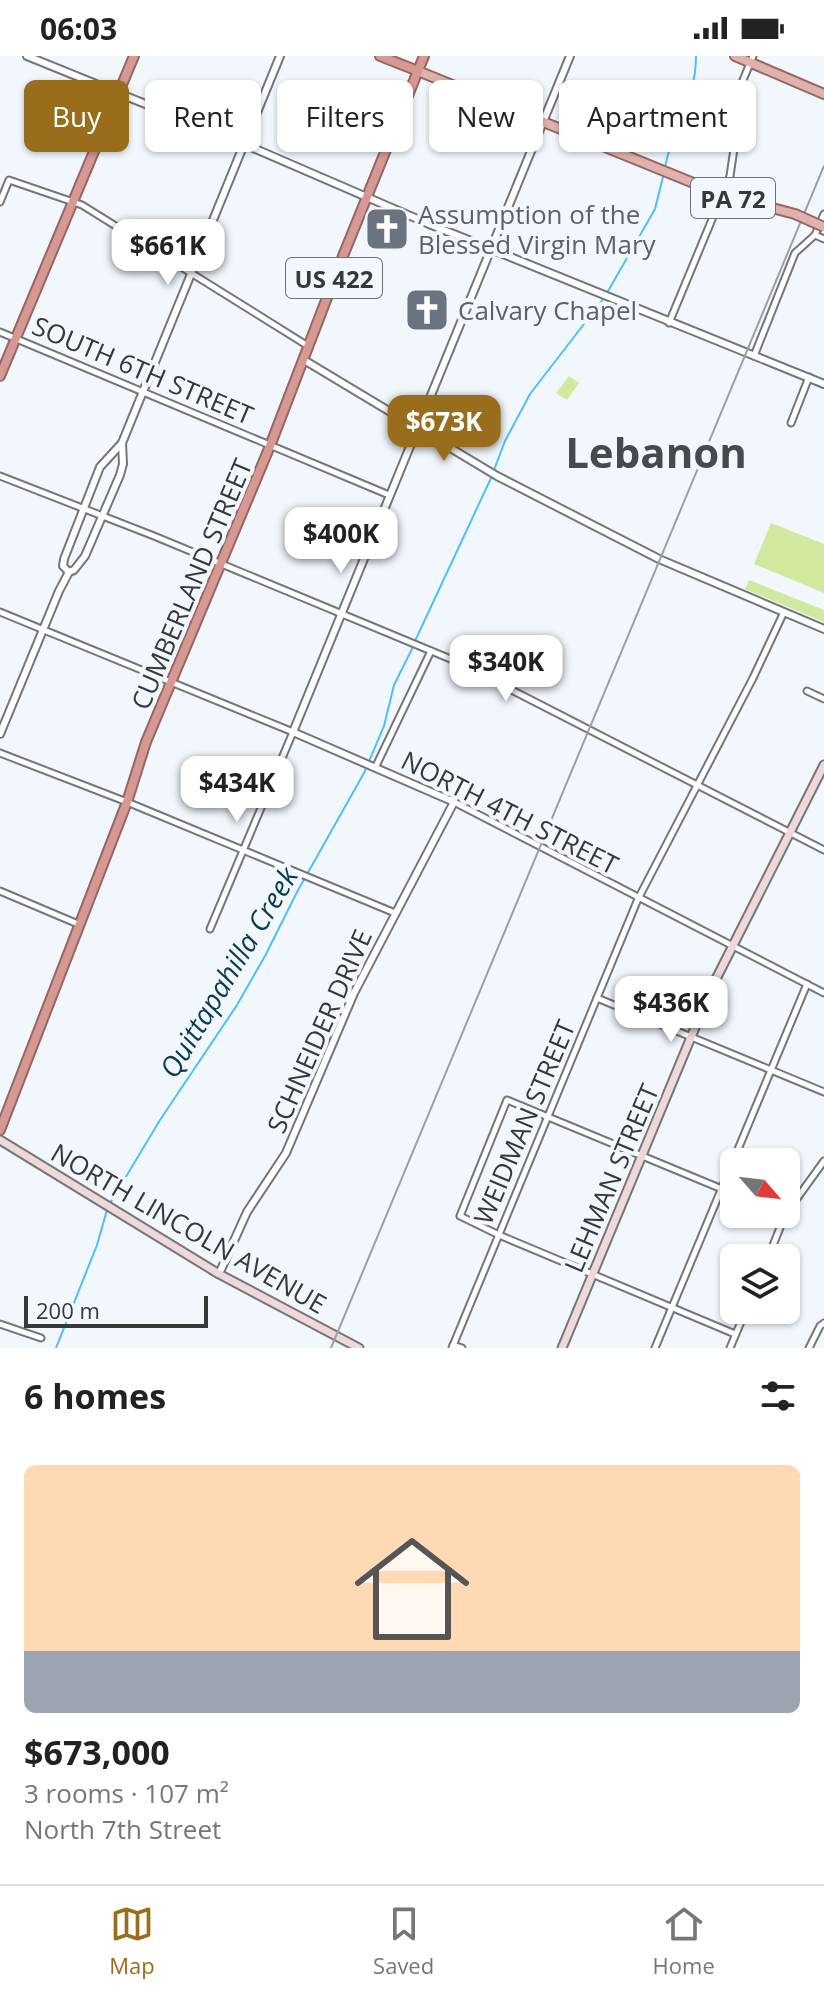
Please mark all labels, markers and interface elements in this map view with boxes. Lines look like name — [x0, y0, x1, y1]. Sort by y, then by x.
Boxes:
text: 06:03 — [40, 8, 117, 49]
chip: Buy — [24, 80, 129, 152]
chip: Rent — [145, 80, 261, 152]
chip: Filters — [277, 80, 413, 152]
chip: New — [429, 80, 543, 152]
chip: Apartment — [559, 80, 756, 152]
road number: PA 72 — [691, 178, 775, 218]
place label: Assumption of the Blessed Virgin Mary — [418, 196, 657, 262]
church icon: Assumption of the Blessed Virgin Mary — [363, 205, 411, 253]
pin: $661K — [112, 219, 224, 287]
text: $661K — [130, 227, 206, 263]
road number: US 422 — [286, 258, 382, 298]
church icon: Calvary Chapel — [403, 286, 451, 334]
place label: Calvary Chapel — [458, 292, 637, 328]
street label: SOUTH 6TH STREET — [27, 307, 260, 433]
pin: $673K — [388, 395, 500, 463]
text: $673K — [406, 403, 482, 439]
district label: Lebanon — [565, 423, 747, 480]
street label: CUMBERLAND STREET — [122, 453, 260, 715]
pin: $400K — [285, 507, 397, 575]
text: $400K — [303, 515, 379, 551]
pin: $340K — [450, 635, 562, 703]
text: $340K — [468, 643, 544, 679]
street label: NORTH 4TH STREET — [395, 742, 625, 883]
pin: $434K — [181, 756, 293, 824]
text: $434K — [199, 764, 275, 800]
water label: Quittapahilla Creek — [150, 859, 307, 1084]
street label: SCHNEIDER DRIVE — [258, 923, 380, 1139]
pin: $436K — [615, 976, 727, 1044]
text: $436K — [633, 984, 709, 1020]
street label: WEIDMAN STREET — [465, 1014, 584, 1230]
street label: LEHMAN STREET — [555, 1078, 667, 1278]
street label: NORTH LINCOLN AVENUE — [45, 1134, 333, 1322]
north arrow — [720, 1148, 800, 1228]
map controls — [720, 1148, 800, 1324]
button: layers — [720, 1244, 800, 1324]
scale bar — [24, 1292, 208, 1328]
text: 200 m — [36, 1295, 100, 1325]
text: 6 homes — [24, 1373, 166, 1419]
icon: filters — [756, 1374, 800, 1418]
icon: home — [340, 1517, 484, 1661]
text: $673,000 — [24, 1729, 170, 1775]
text: 3 rooms · 107 m² — [24, 1775, 229, 1811]
text: North 7th Street — [24, 1811, 221, 1847]
tab: Map — [109, 1902, 155, 1980]
tab: Saved — [373, 1902, 434, 1980]
tab: Home — [653, 1902, 715, 1980]

